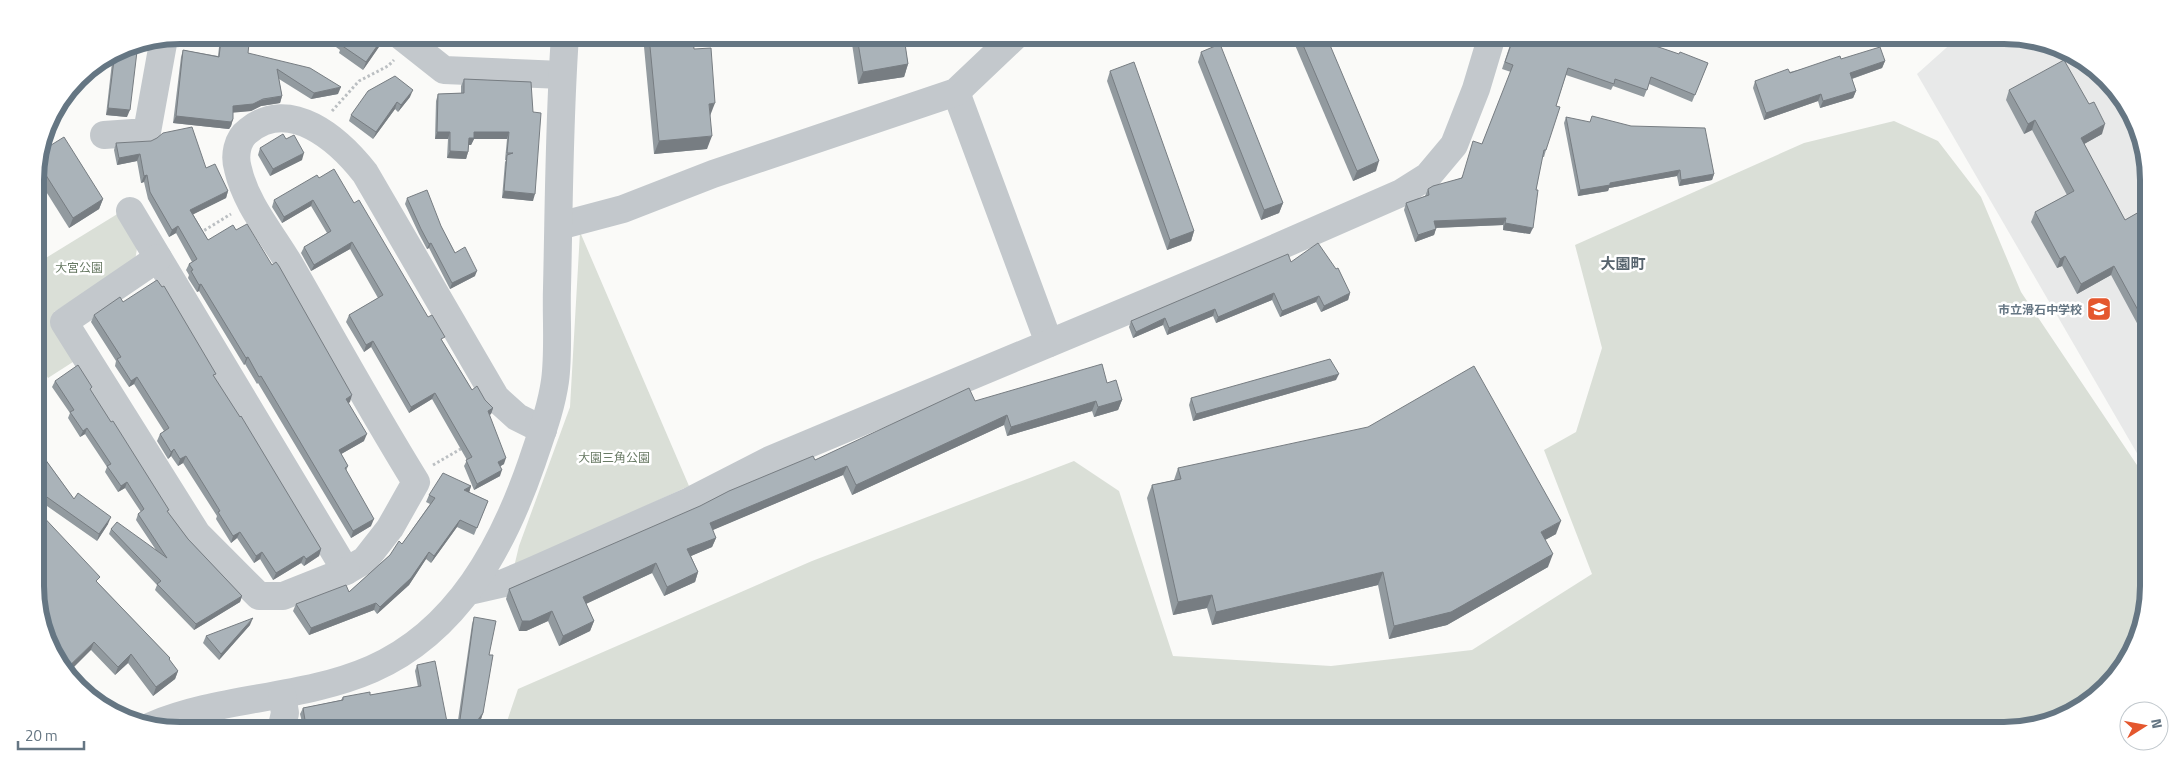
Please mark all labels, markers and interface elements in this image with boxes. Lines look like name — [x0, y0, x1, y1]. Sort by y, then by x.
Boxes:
district label: 大園町 — [1600, 252, 1646, 275]
park label: 大宮公園 — [55, 258, 103, 277]
school or university icon: 市立滑石中学校 — [2086, 296, 2112, 322]
place label: 市立滑石中学校 — [1998, 300, 2082, 319]
park label: 大園三角公園 — [578, 448, 650, 467]
north arrow — [2119, 701, 2169, 751]
text: N — [2146, 717, 2168, 730]
scale bar — [18, 718, 84, 750]
text: 20 m — [25, 724, 58, 747]

